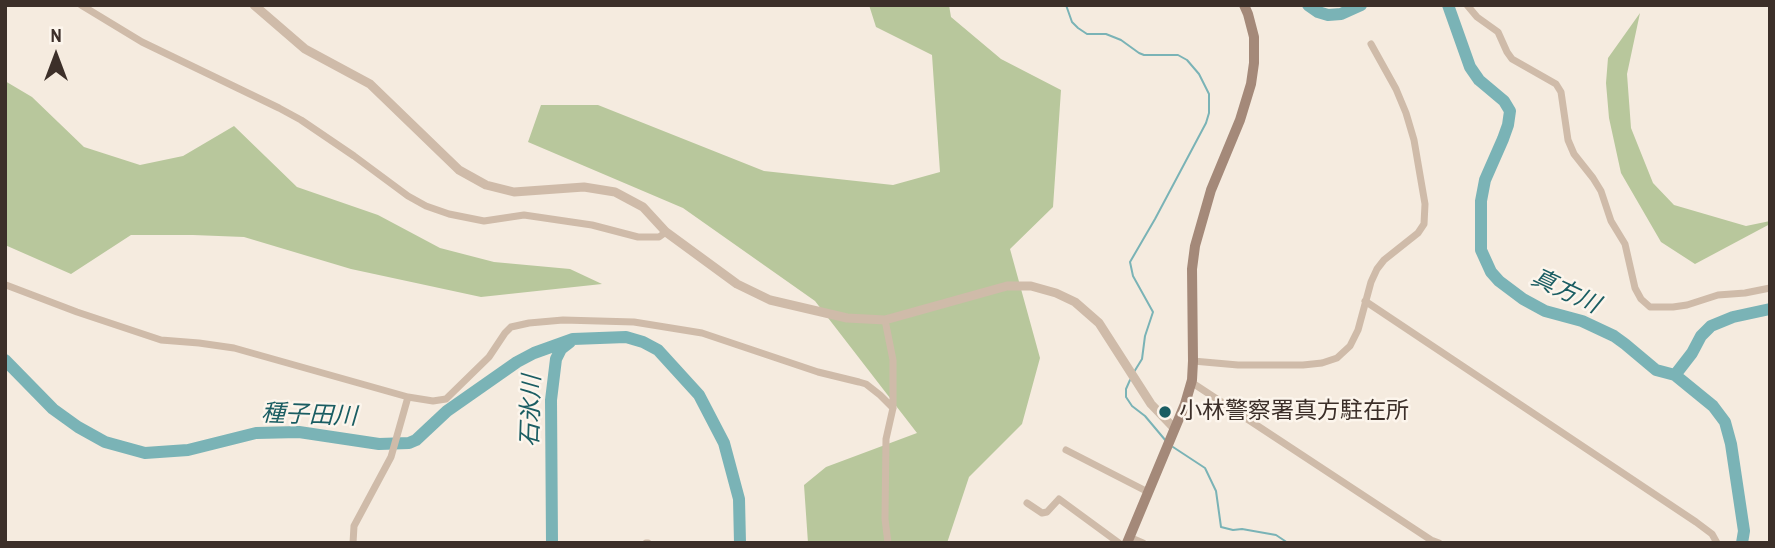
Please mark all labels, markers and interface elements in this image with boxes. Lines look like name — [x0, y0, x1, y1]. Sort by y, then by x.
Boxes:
north arrow — [21, 21, 91, 91]
text: N — [50, 22, 62, 48]
water label: 真方川 — [1526, 264, 1604, 320]
water label: 石氷川 — [516, 375, 548, 447]
place label: 小林警察署真方駐在所 — [1179, 398, 1409, 426]
water label: 種子田川 — [261, 400, 357, 432]
marker: 小林警察署真方駐在所 — [1157, 404, 1173, 420]

